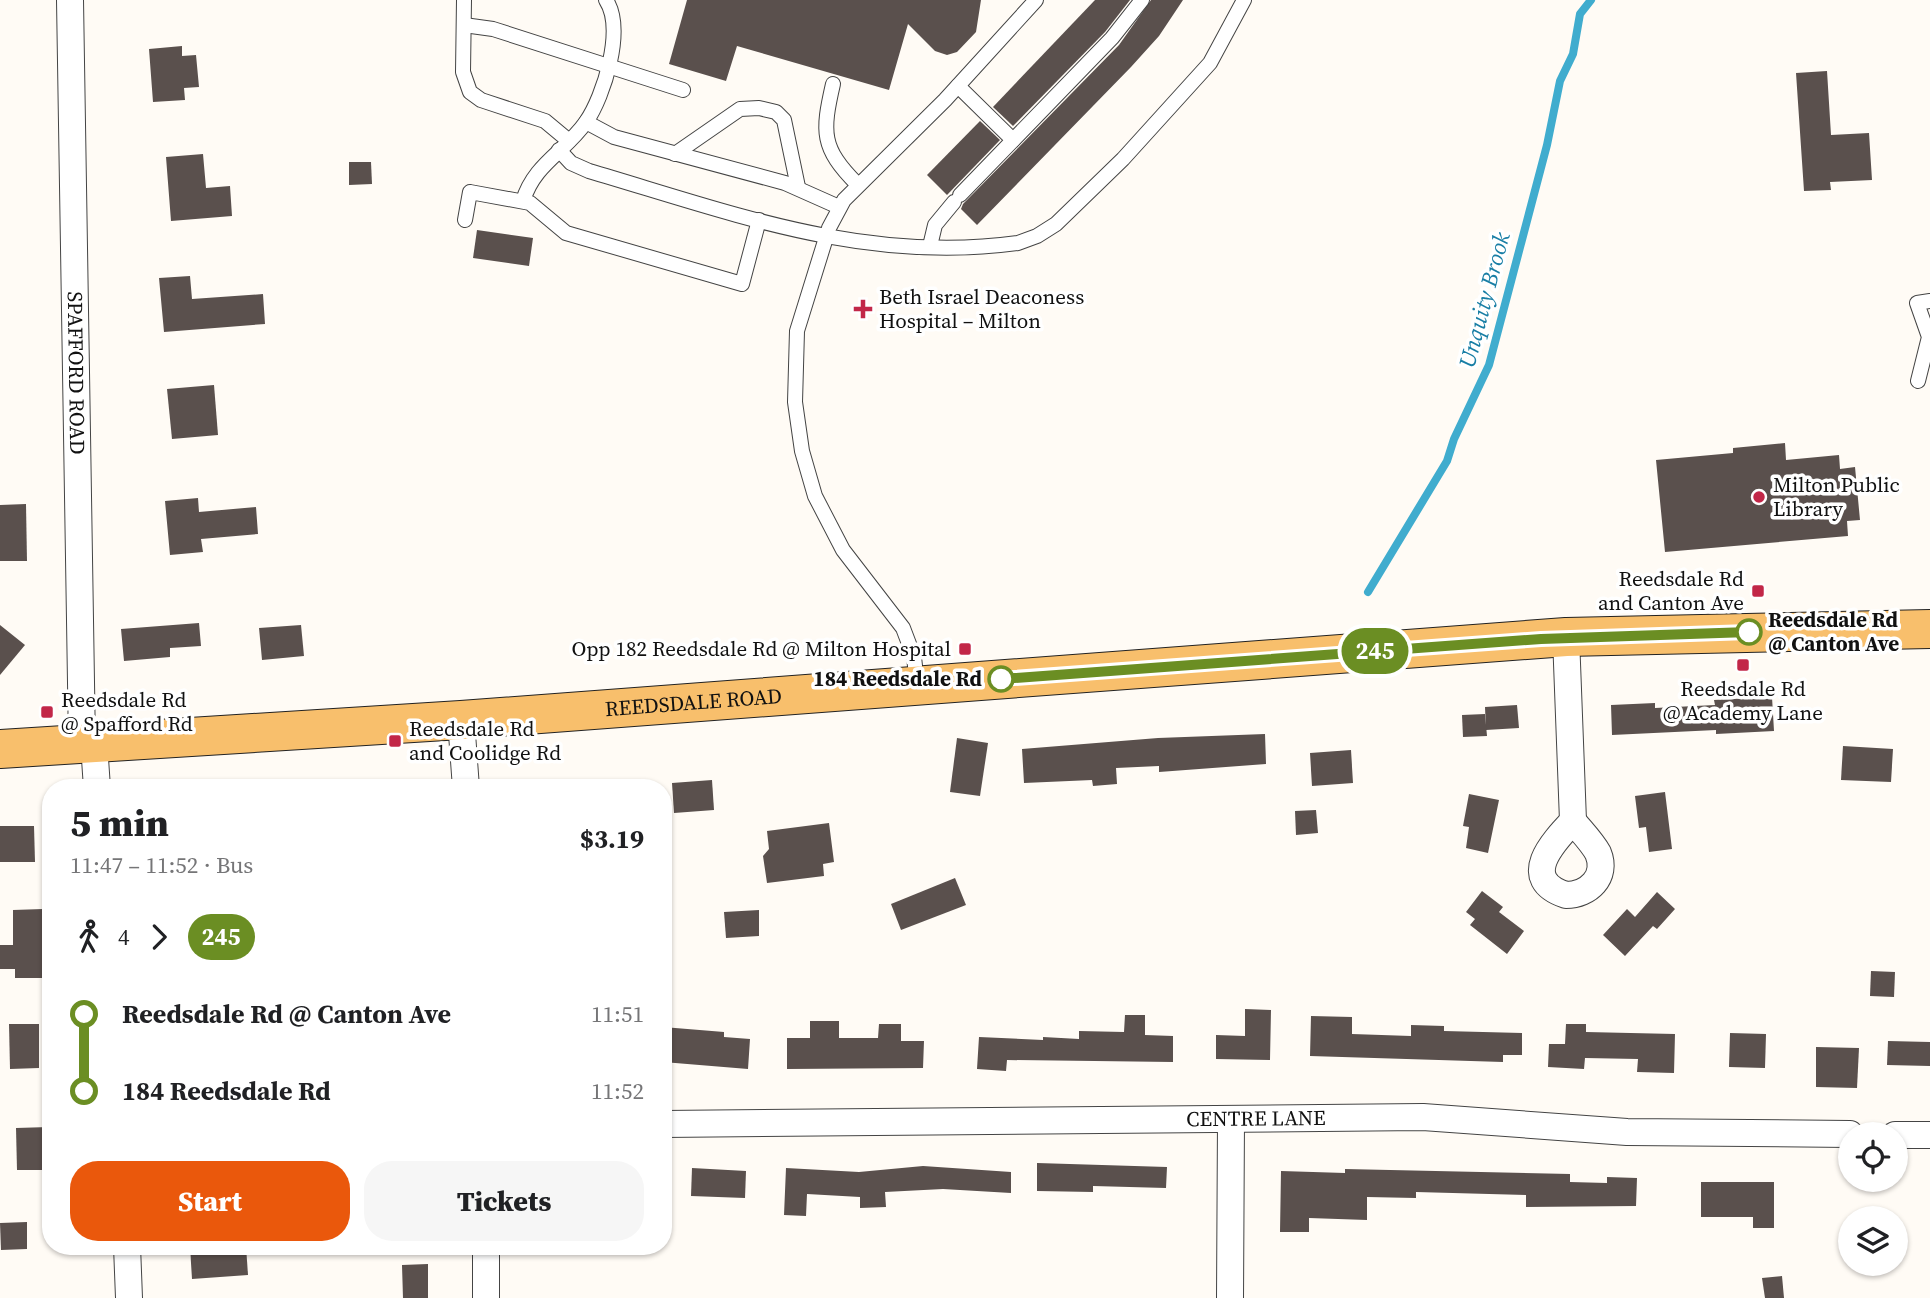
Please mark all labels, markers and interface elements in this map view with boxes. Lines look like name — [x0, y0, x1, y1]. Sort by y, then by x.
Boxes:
water label: Unquity Brook — [1451, 228, 1518, 371]
place label: Beth Israel Deaconess Hospital – Milton — [879, 282, 1084, 335]
street label: SPAFFORD ROAD — [61, 291, 92, 455]
marker: Beth Israel Deaconess Hospital – Milton — [853, 299, 873, 319]
place label: Milton Public Library — [1773, 470, 1900, 523]
marker: Milton Public Library — [1751, 489, 1767, 505]
place label: Reedsdale Rd and Canton Ave — [1598, 564, 1744, 617]
marker: Reedsdale Rd and Canton Ave — [1750, 583, 1766, 599]
place label: Reedsdale Rd @ Canton Ave — [1768, 605, 1899, 658]
marker: Reedsdale Rd @ Canton Ave — [1736, 619, 1762, 645]
line badge: 245 — [1335, 628, 1415, 674]
place label: Opp 182 Reedsdale Rd @ Milton Hospital — [571, 634, 951, 663]
text: 245 — [1355, 634, 1395, 667]
marker: Opp 182 Reedsdale Rd @ Milton Hospital — [957, 641, 973, 657]
marker: Reedsdale Rd @ Academy Lane — [1735, 657, 1751, 673]
place label: 184 Reedsdale Rd — [813, 664, 983, 693]
marker: 184 Reedsdale Rd — [988, 666, 1014, 692]
place label: Reedsdale Rd @ Academy Lane — [1663, 674, 1823, 727]
street label: REEDSDALE ROAD — [604, 681, 783, 723]
place label: Reedsdale Rd @ Spafford Rd — [61, 685, 193, 738]
marker: Reedsdale Rd @ Spafford Rd — [39, 704, 55, 720]
place label: Reedsdale Rd and Coolidge Rd — [409, 714, 561, 767]
marker: Reedsdale Rd and Coolidge Rd — [387, 733, 403, 749]
text: 5 min — [70, 797, 169, 849]
text: $3.19 — [580, 821, 644, 857]
text: 11:47 – 11:52 · Bus — [70, 849, 253, 881]
icon: walk — [70, 918, 108, 956]
icon: forward — [140, 918, 178, 956]
text: 245 — [202, 920, 241, 953]
text: 4 — [118, 921, 130, 953]
text: Reedsdale Rd @ Canton Ave — [122, 996, 451, 1032]
text: 11:51 — [591, 998, 644, 1030]
text: 184 Reedsdale Rd — [122, 1073, 331, 1109]
text: 11:52 — [591, 1075, 644, 1107]
street label: CENTRE LANE — [1186, 1103, 1326, 1133]
map controls — [1838, 1122, 1908, 1276]
button: locate — [1838, 1122, 1908, 1192]
button: Start — [70, 1161, 350, 1241]
button: Tickets — [364, 1161, 644, 1241]
button: layers — [1838, 1206, 1908, 1276]

